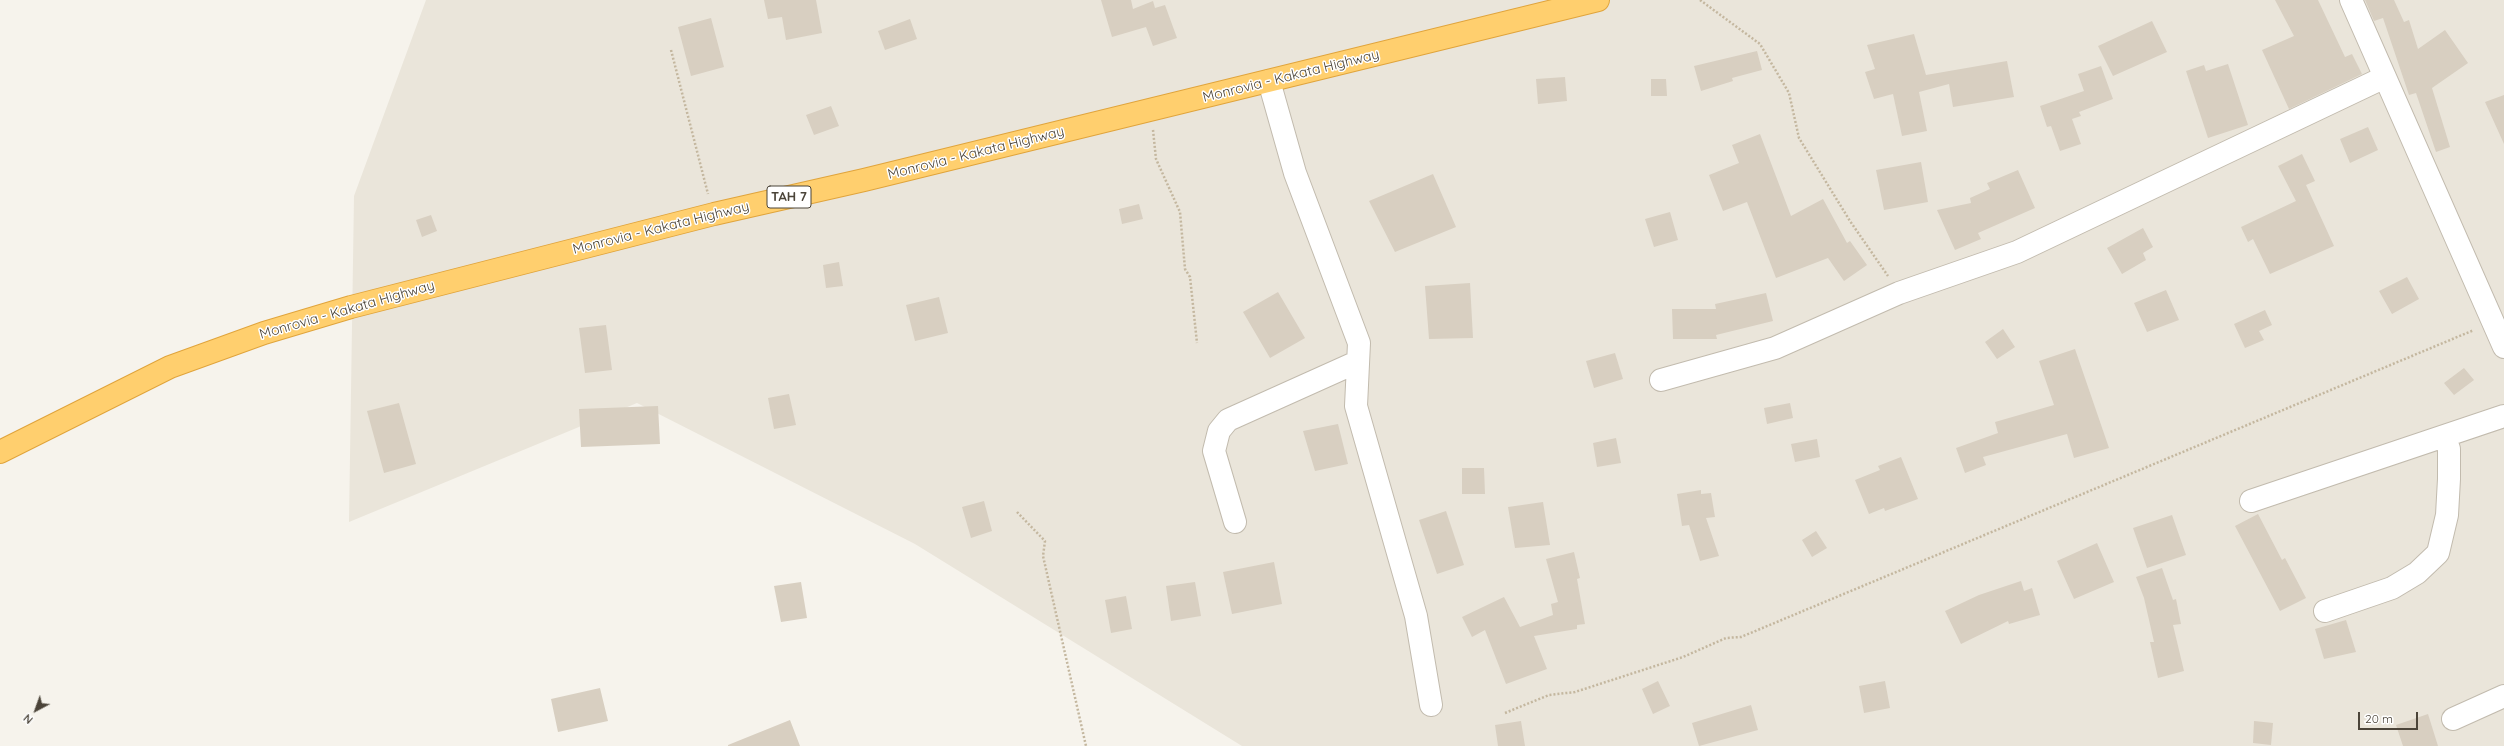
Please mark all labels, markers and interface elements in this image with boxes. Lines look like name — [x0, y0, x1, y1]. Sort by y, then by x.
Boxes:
street label: Monrovia - Kakata Highway — [1201, 46, 1381, 106]
street label: Monrovia - Kakata Highway — [886, 123, 1066, 183]
road number: TAH 7 — [767, 186, 811, 208]
street label: Monrovia - Kakata Highway — [571, 198, 751, 258]
street label: Monrovia - Kakata Highway — [258, 277, 436, 343]
north arrow — [16, 690, 56, 730]
scale bar — [2360, 704, 2420, 730]
text: N — [20, 711, 36, 727]
text: 20 m — [2365, 711, 2393, 726]

